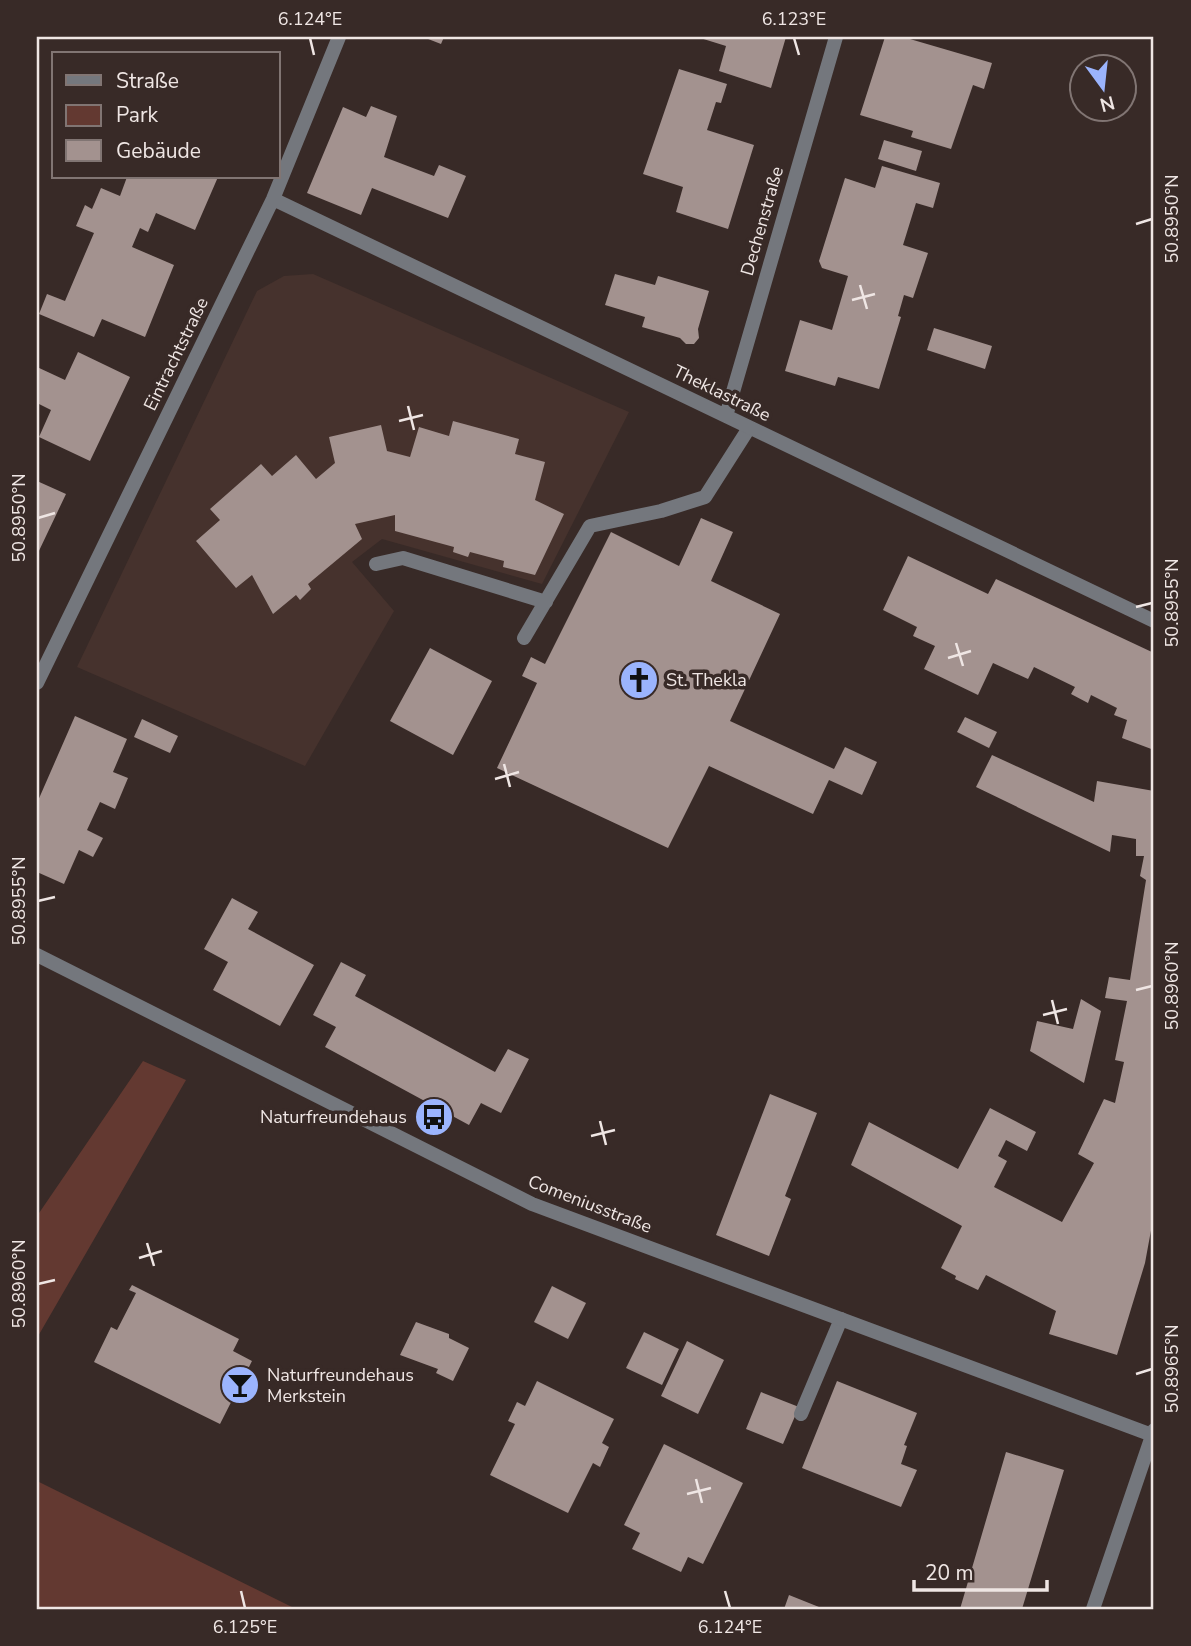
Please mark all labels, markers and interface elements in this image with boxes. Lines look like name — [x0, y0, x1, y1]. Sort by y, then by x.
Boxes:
text: 6.124°E — [278, 7, 342, 31]
text: 6.123°E — [762, 7, 826, 31]
legend — [52, 52, 280, 178]
north arrow — [1068, 52, 1138, 122]
text: Straße — [116, 67, 179, 95]
text: N — [1097, 89, 1117, 118]
text: Park — [116, 101, 158, 129]
text: Gebäude — [116, 137, 201, 165]
street label: Dechenstraße — [735, 164, 789, 278]
text: 50.8950°N — [1160, 175, 1184, 263]
street label: Eintrachtstraße — [138, 293, 214, 415]
street label: Theklastraße — [669, 359, 775, 427]
text: 50.8950°N — [7, 474, 31, 562]
text: 50.8955°N — [1160, 559, 1184, 647]
church icon: St. Thekla — [618, 659, 660, 701]
place label: St. Thekla — [666, 668, 747, 692]
text: 50.8955°N — [7, 857, 31, 945]
text: 50.8960°N — [1160, 942, 1184, 1030]
bus stop icon: Naturfreundehaus — [413, 1096, 455, 1138]
place label: Naturfreundehaus — [260, 1105, 407, 1129]
street label: Comeniusstraße — [525, 1169, 655, 1239]
text: 50.8960°N — [7, 1240, 31, 1328]
text: 50.8965°N — [1160, 1325, 1184, 1413]
place label: Naturfreundehaus Merkstein — [267, 1363, 414, 1408]
bar icon: Naturfreundehaus Merkstein — [219, 1364, 261, 1406]
scale bar — [914, 1548, 1048, 1592]
text: 20 m — [925, 1559, 974, 1587]
text: 6.125°E — [213, 1615, 277, 1639]
text: 6.124°E — [698, 1615, 762, 1639]

